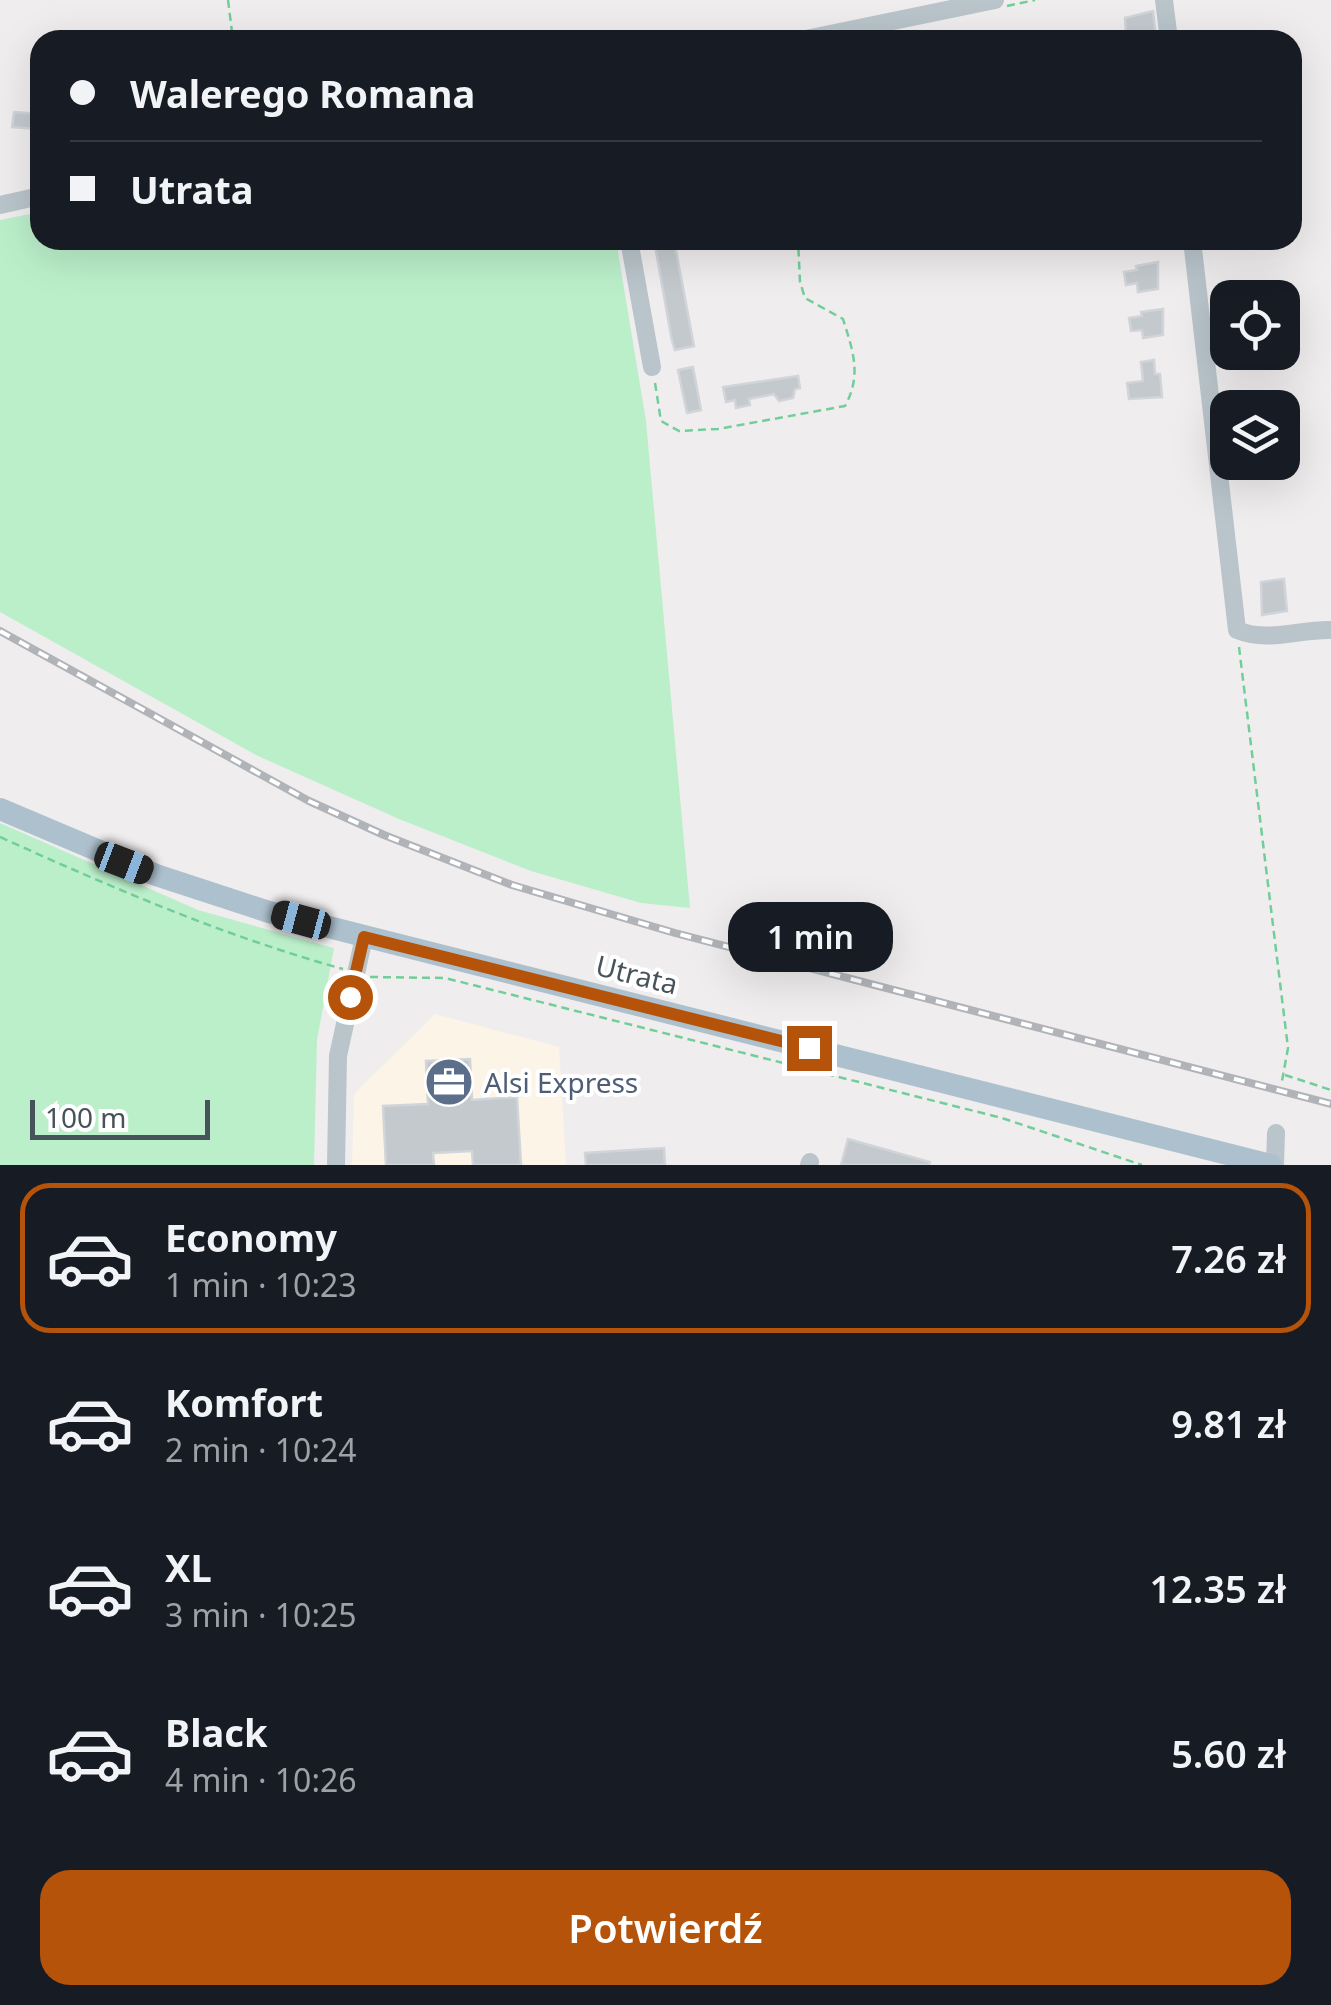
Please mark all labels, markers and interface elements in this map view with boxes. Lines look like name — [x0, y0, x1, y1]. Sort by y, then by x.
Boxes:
text: Walerego Romana — [130, 67, 475, 119]
text: Utrata — [130, 163, 253, 215]
map controls — [1210, 280, 1300, 480]
button: locate — [1210, 280, 1300, 370]
button: layers — [1210, 390, 1300, 480]
car — [91, 838, 157, 888]
car — [268, 898, 334, 942]
callout: 1 min — [726, 903, 892, 973]
text: 1 min — [767, 915, 854, 958]
street label: Utrata — [592, 946, 682, 1002]
route start — [328, 975, 373, 1020]
route end — [787, 1026, 832, 1071]
office icon: Alsi Express — [423, 1056, 475, 1108]
place label: Alsi Express — [484, 1063, 638, 1101]
scale bar — [30, 1095, 210, 1140]
text: 100 m — [45, 1098, 127, 1136]
text: Economy — [165, 1211, 337, 1263]
icon: car — [45, 1213, 135, 1303]
text: 7.26 zł — [1171, 1232, 1286, 1284]
text: 1 min · 10:23 — [165, 1263, 357, 1306]
text: Komfort — [165, 1376, 323, 1428]
icon: car — [45, 1378, 135, 1468]
text: 9.81 zł — [1171, 1397, 1286, 1449]
text: 2 min · 10:24 — [165, 1428, 357, 1471]
text: XL — [165, 1541, 212, 1593]
icon: car — [45, 1543, 135, 1633]
text: 12.35 zł — [1149, 1562, 1286, 1614]
text: 3 min · 10:25 — [165, 1593, 357, 1636]
text: Black — [165, 1706, 268, 1758]
icon: car — [45, 1708, 135, 1798]
text: 5.60 zł — [1171, 1727, 1286, 1779]
text: 4 min · 10:26 — [165, 1758, 357, 1801]
button: Potwierdź — [40, 1870, 1291, 1985]

